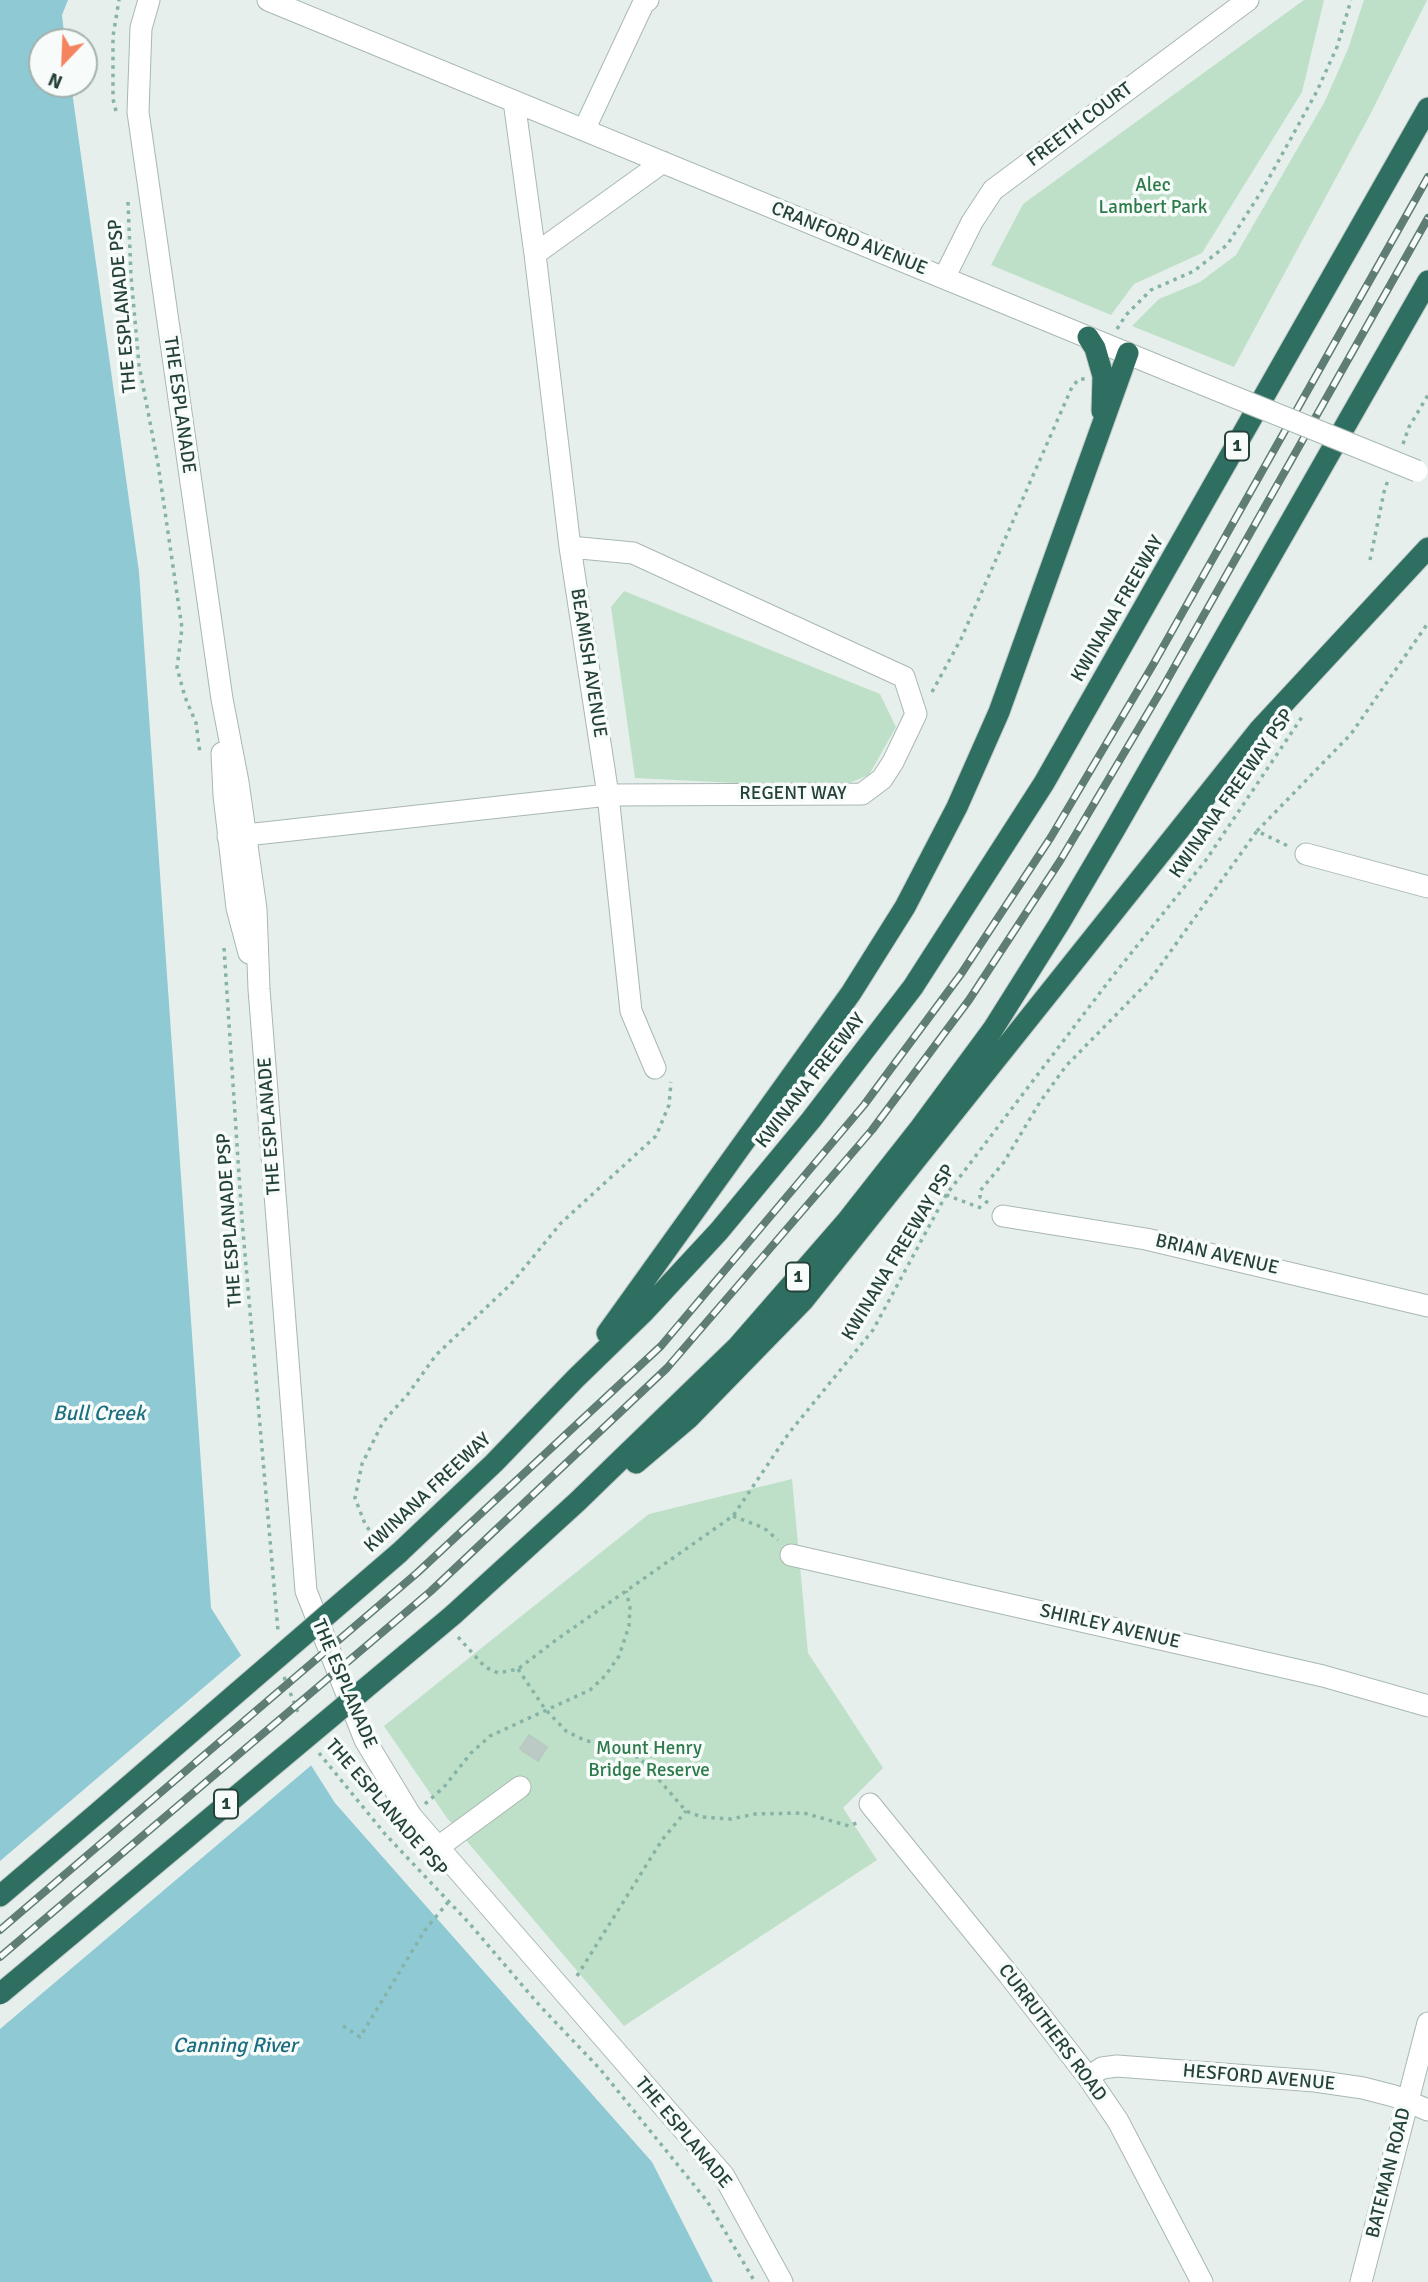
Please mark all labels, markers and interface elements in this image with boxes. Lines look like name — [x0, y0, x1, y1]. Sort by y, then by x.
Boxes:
north arrow — [28, 28, 98, 98]
text: N — [45, 67, 66, 94]
street label: FREETH COURT — [1023, 78, 1137, 172]
park label: Alec Lambert Park — [1099, 175, 1207, 219]
street label: CRANFORD AVENUE — [768, 197, 930, 281]
street label: THE ESPLANADE PSP — [104, 218, 142, 394]
street label: THE ESPLANADE — [158, 335, 200, 475]
road number: 1 — [1225, 432, 1249, 461]
street label: KWINANA FREEWAY — [1067, 532, 1169, 686]
street label: BEAMISH AVENUE — [565, 587, 611, 739]
street label: KWINANA FREEWAY PSP — [1165, 705, 1299, 883]
street label: REGENT WAY — [739, 783, 847, 805]
street label: KWINANA FREEWAY — [751, 1009, 871, 1153]
street label: THE ESPLANADE — [254, 1056, 286, 1196]
street label: THE ESPLANADE PSP — [213, 1132, 247, 1308]
street label: KWINANA FREEWAY PSP — [837, 1161, 961, 1345]
street label: BRIAN AVENUE — [1153, 1230, 1281, 1280]
road number: 1 — [786, 1262, 810, 1292]
water label: Bull Creek — [53, 1401, 145, 1427]
street label: KWINANA FREEWAY — [360, 1428, 496, 1558]
street label: SHIRLEY AVENUE — [1038, 1600, 1182, 1654]
street label: THE ESPLANADE — [307, 1616, 381, 1752]
street label: THE ESPLANADE PSP — [320, 1735, 452, 1881]
park label: Mount Henry Bridge Reserve — [588, 1738, 710, 1782]
road number: 1 — [214, 1790, 238, 1818]
street label: CURRUTHERS ROAD — [993, 1960, 1111, 2106]
water label: Canning River — [173, 2033, 297, 2059]
street label: HESFORD AVENUE — [1182, 2060, 1336, 2096]
street label: THE ESPLANADE — [630, 2073, 736, 2193]
street label: BATEMAN ROAD — [1362, 2106, 1416, 2240]

